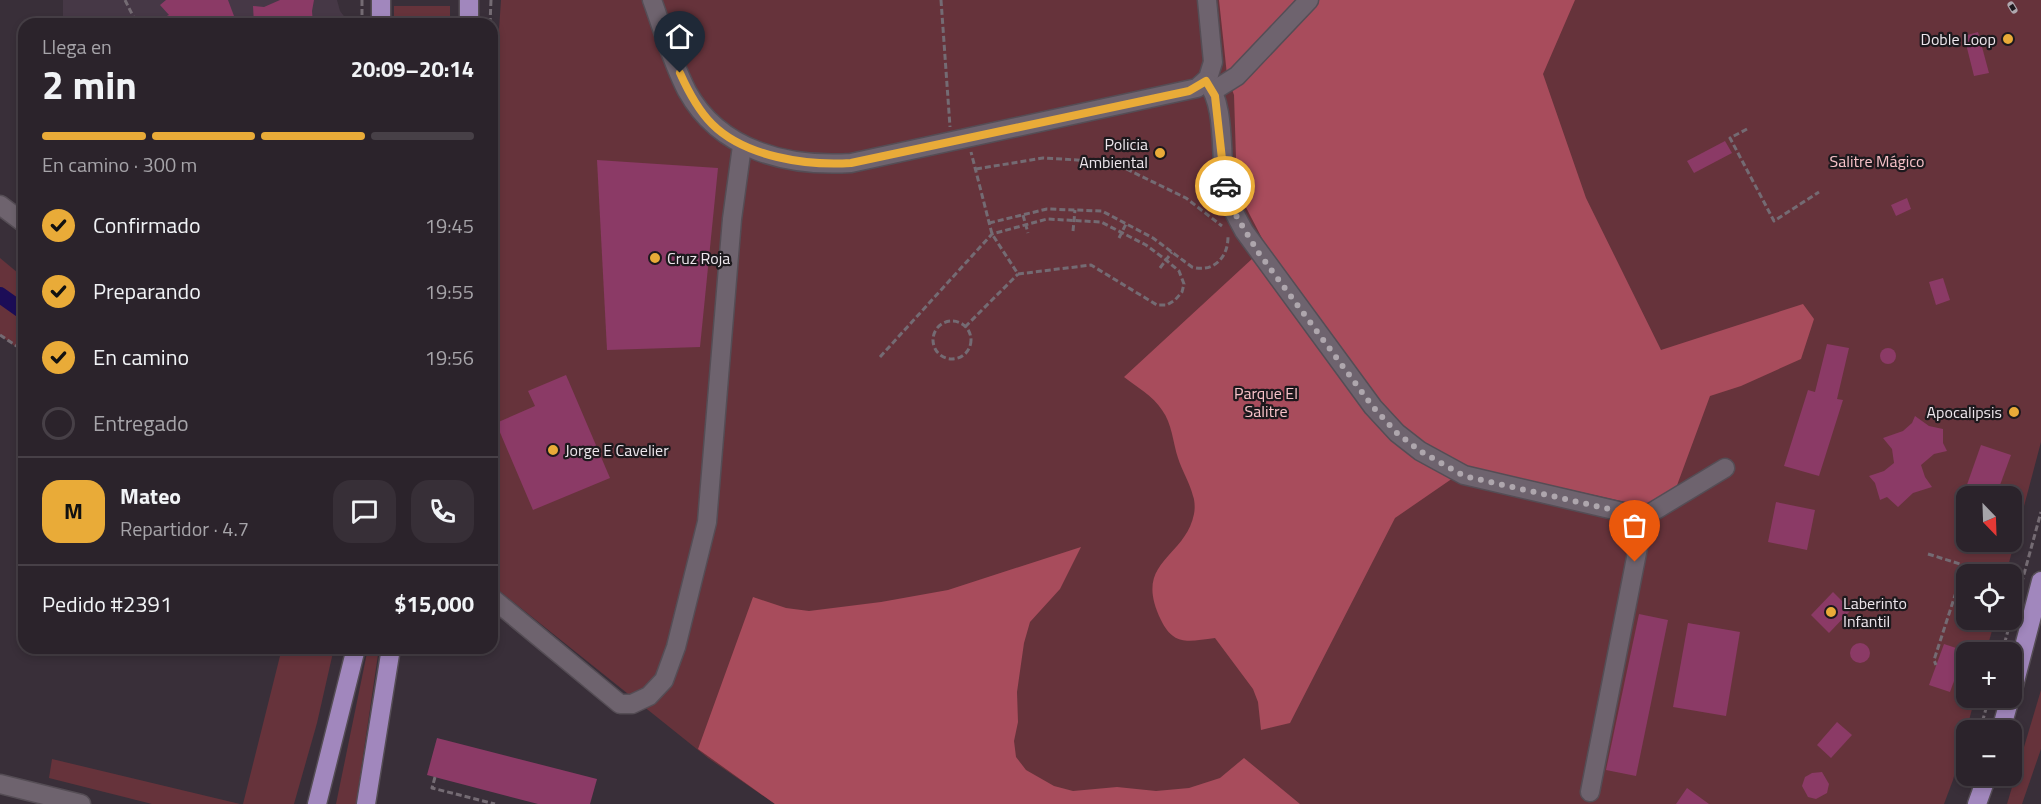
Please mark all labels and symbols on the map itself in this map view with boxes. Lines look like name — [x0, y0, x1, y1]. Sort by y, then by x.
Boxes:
pin — [654, 11, 705, 73]
place label: Doble Loop — [1921, 27, 1996, 51]
marker: Doble Loop — [2001, 32, 2015, 46]
place label: Policia Ambiental — [1079, 132, 1148, 174]
marker: Policia Ambiental — [1153, 146, 1167, 160]
park label: Salitre Mágico — [1830, 149, 1925, 173]
courier — [1195, 156, 1255, 216]
place label: Cruz Roja — [667, 246, 730, 270]
marker: Cruz Roja — [648, 251, 662, 265]
park label: Parque El Salitre — [1234, 381, 1298, 423]
place label: Apocalipsis — [1927, 400, 2002, 424]
marker: Apocalipsis — [2007, 405, 2021, 419]
place label: Jorge E Cavelier — [565, 438, 669, 462]
marker: Jorge E Cavelier — [546, 443, 560, 457]
north arrow — [1956, 486, 2022, 552]
pin — [1609, 500, 1660, 562]
place label: Laberinto Infantil — [1843, 591, 1907, 633]
marker: Laberinto Infantil — [1824, 605, 1838, 619]

